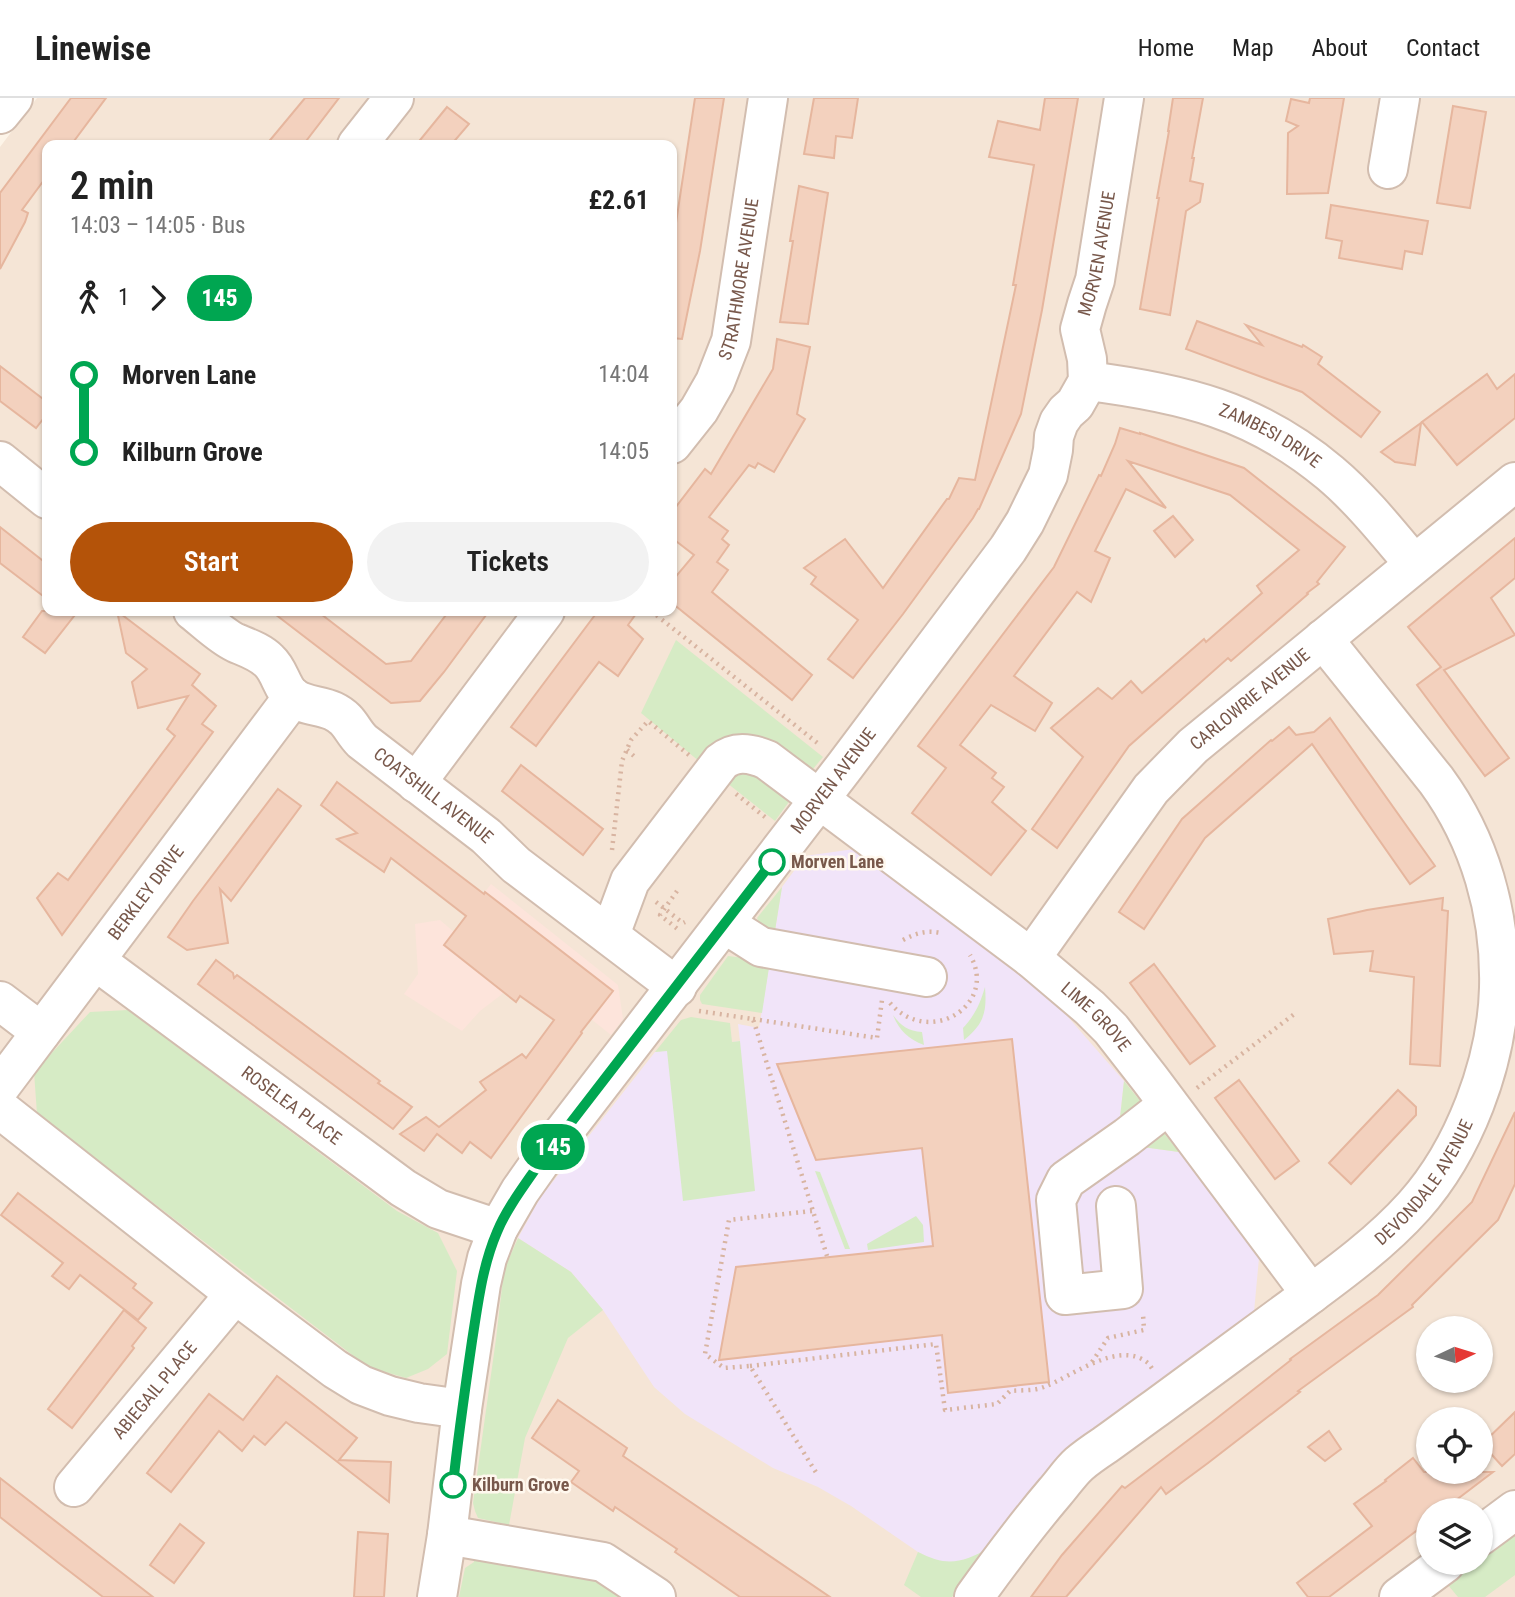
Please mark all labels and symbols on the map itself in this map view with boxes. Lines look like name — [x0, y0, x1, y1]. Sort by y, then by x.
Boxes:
street label: MORVEN AVENUE — [1073, 189, 1119, 318]
street label: STRATHMORE AVENUE — [714, 197, 763, 363]
street label: ZAMBESI DRIVE — [1216, 399, 1326, 472]
street label: CARLOWRIE AVENUE — [1185, 644, 1314, 754]
street label: MORVEN AVENUE — [786, 724, 880, 837]
street label: COATSHILL AVENUE — [370, 743, 498, 847]
street label: BERKLEY DRIVE — [103, 841, 188, 944]
marker: Morven Lane — [759, 849, 785, 875]
place label: Morven Lane — [791, 851, 884, 872]
street label: LIME GROVE — [1057, 977, 1135, 1055]
street label: ROSELEA PLACE — [238, 1061, 346, 1149]
street label: DEVONDALE AVENUE — [1370, 1116, 1477, 1249]
line badge: 145 — [513, 1124, 593, 1170]
north arrow — [1416, 1316, 1493, 1393]
street label: ABIEGAIL PLACE — [108, 1337, 201, 1443]
marker: Kilburn Grove — [440, 1472, 466, 1498]
place label: Kilburn Grove — [472, 1474, 570, 1495]

